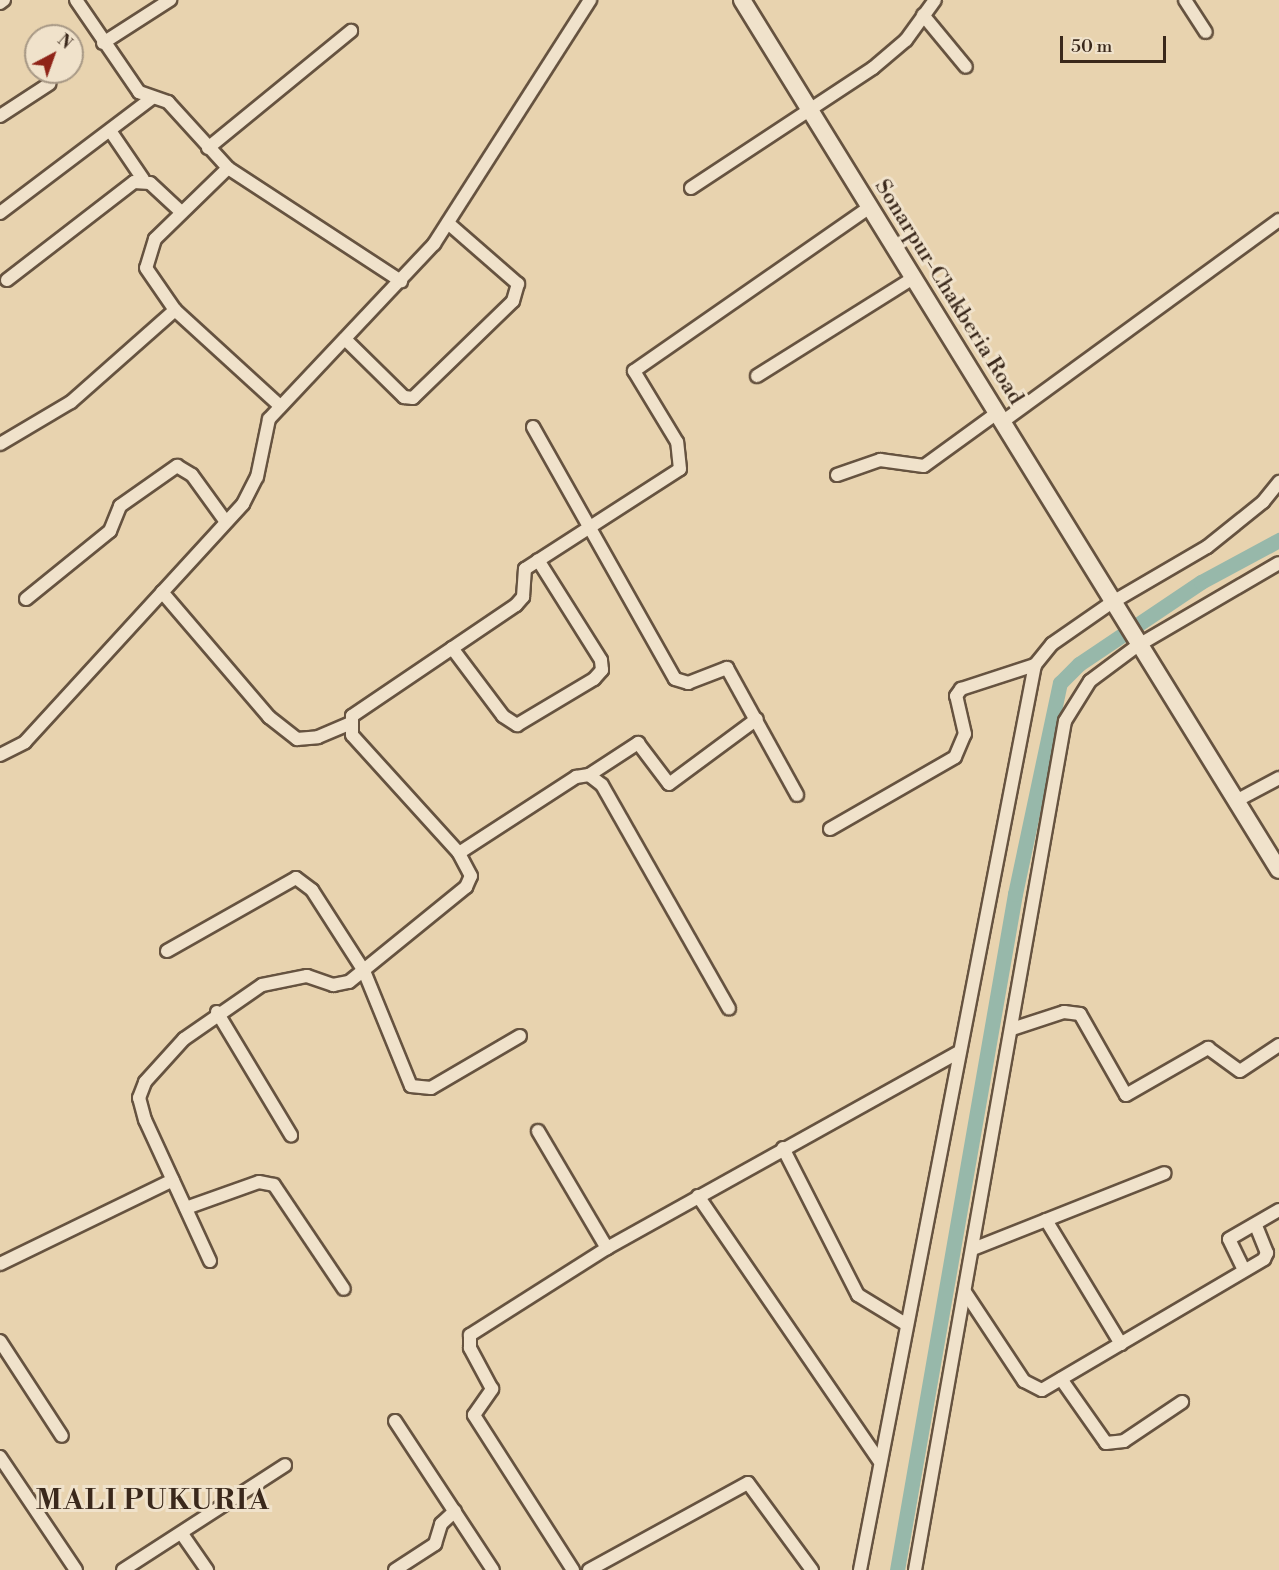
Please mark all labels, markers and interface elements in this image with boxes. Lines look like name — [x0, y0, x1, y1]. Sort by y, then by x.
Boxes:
north arrow — [24, 24, 84, 84]
scale bar — [1063, 24, 1170, 62]
text: N — [53, 30, 76, 54]
text: 50 m — [1071, 35, 1112, 58]
street label: Sonarpur-Chakberia Road — [869, 175, 1029, 409]
district label: MALI PUKURIA — [36, 1484, 270, 1518]

